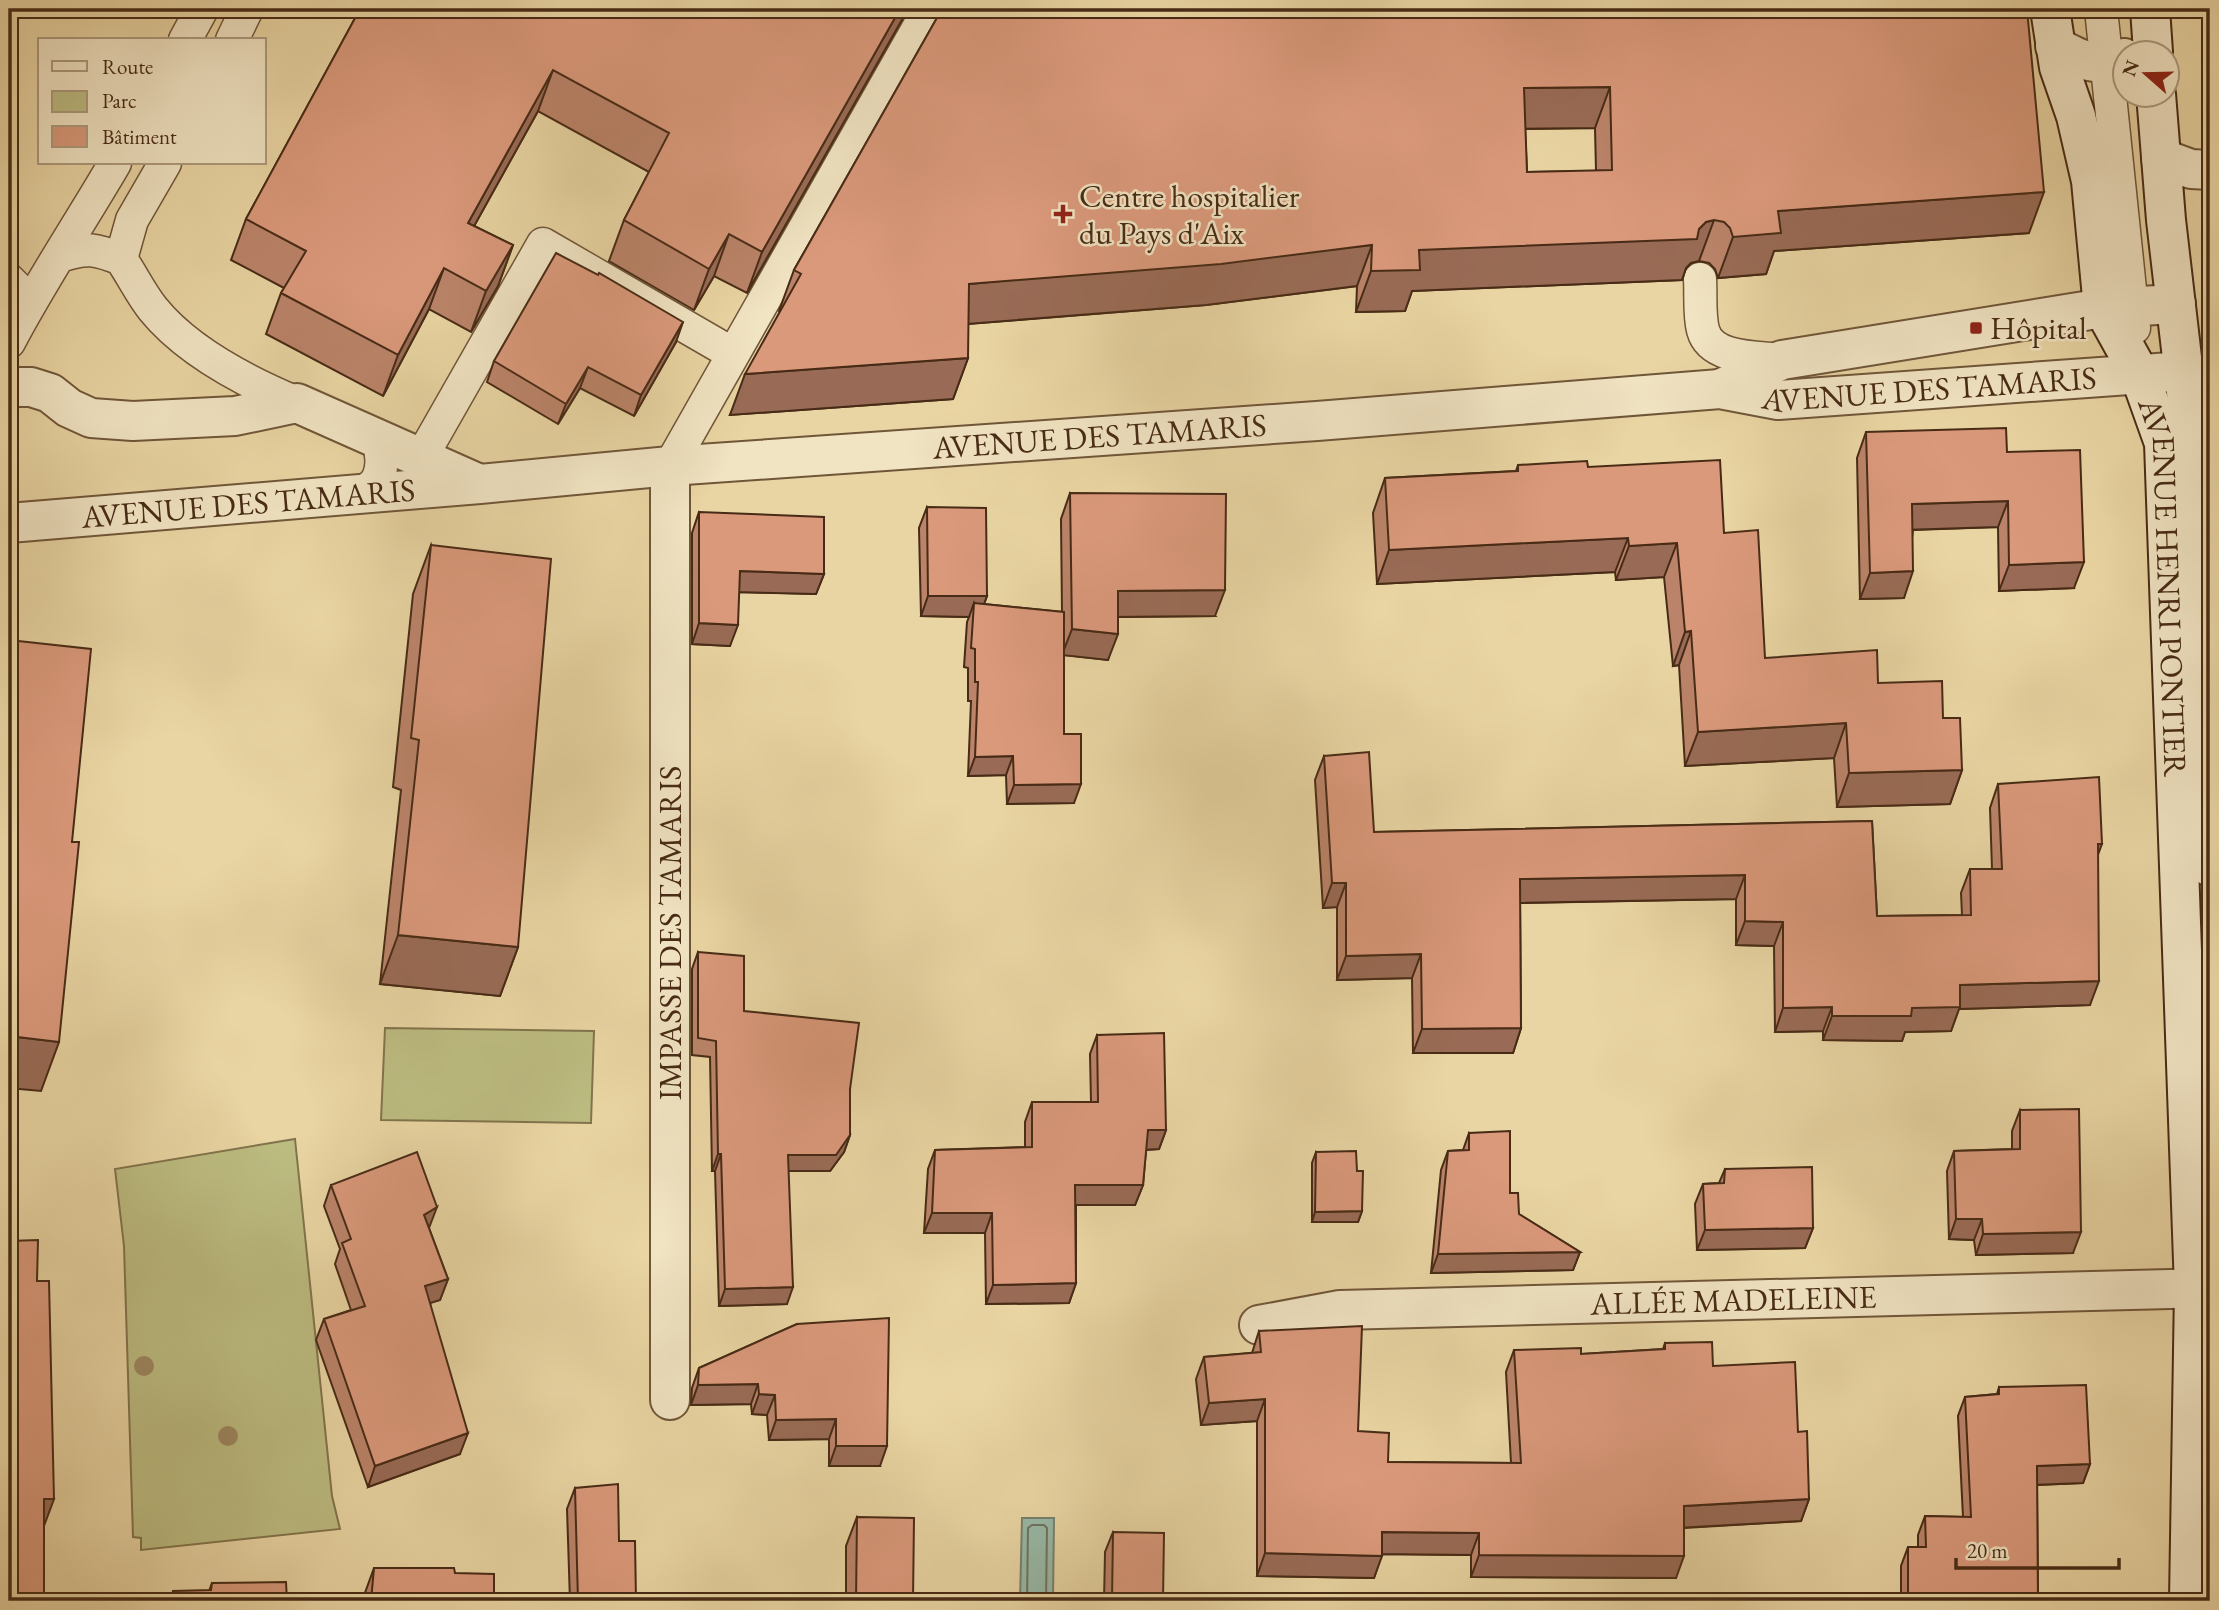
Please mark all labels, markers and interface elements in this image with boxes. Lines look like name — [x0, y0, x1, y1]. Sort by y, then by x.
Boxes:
legend — [38, 38, 266, 164]
north arrow — [2110, 38, 2180, 108]
text: Route — [102, 53, 153, 80]
text: N — [2116, 56, 2145, 80]
text: Parc — [102, 87, 136, 114]
text: Bâtiment — [102, 123, 177, 150]
place label: Centre hospitalier du Pays d'Aix — [1079, 175, 1300, 254]
marker: Centre hospitalier du Pays d'Aix — [1053, 204, 1073, 224]
place label: Hôpital — [1990, 307, 2087, 349]
marker: Hôpital — [1968, 320, 1984, 336]
street label: AVENUE DES TAMARIS — [1758, 356, 2098, 422]
street label: AVENUE HENRI PONTIER — [2128, 391, 2197, 778]
street label: AVENUE DES TAMARIS — [930, 404, 1268, 469]
street label: AVENUE DES TAMARIS — [79, 468, 417, 538]
street label: IMPASSE DES TAMARIS — [649, 766, 691, 1100]
street label: ALLÉE MADELEINE — [1589, 1275, 1877, 1325]
scale bar — [1956, 1526, 2119, 1570]
text: 20 m — [1967, 1537, 2008, 1564]

